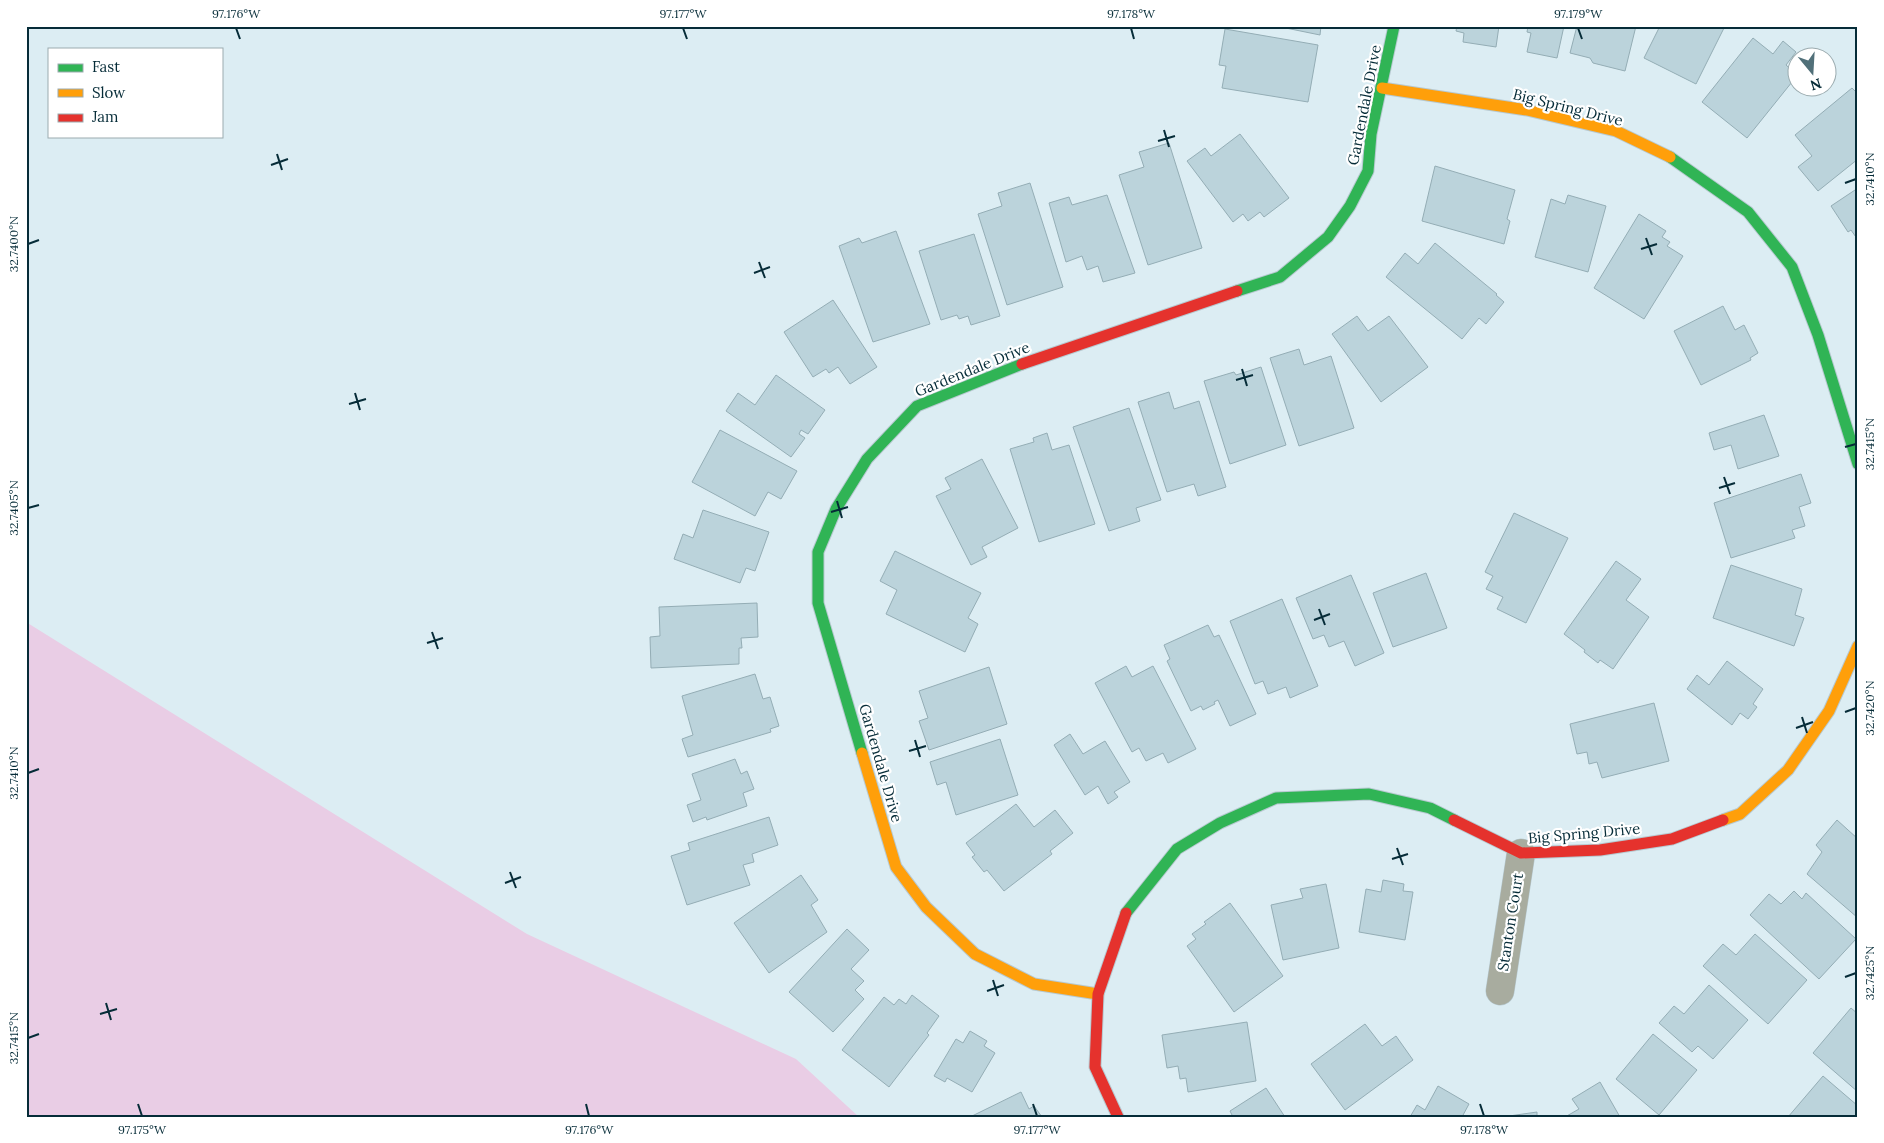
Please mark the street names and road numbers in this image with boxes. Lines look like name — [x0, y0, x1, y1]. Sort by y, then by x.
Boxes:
street label: Gardendale Drive — [1343, 43, 1385, 167]
street label: Big Spring Drive — [1511, 84, 1625, 130]
street label: Gardendale Drive — [912, 337, 1032, 401]
street label: Gardendale Drive — [855, 702, 907, 824]
street label: Big Spring Drive — [1527, 819, 1641, 847]
street label: Stanton Court — [1493, 871, 1527, 972]

